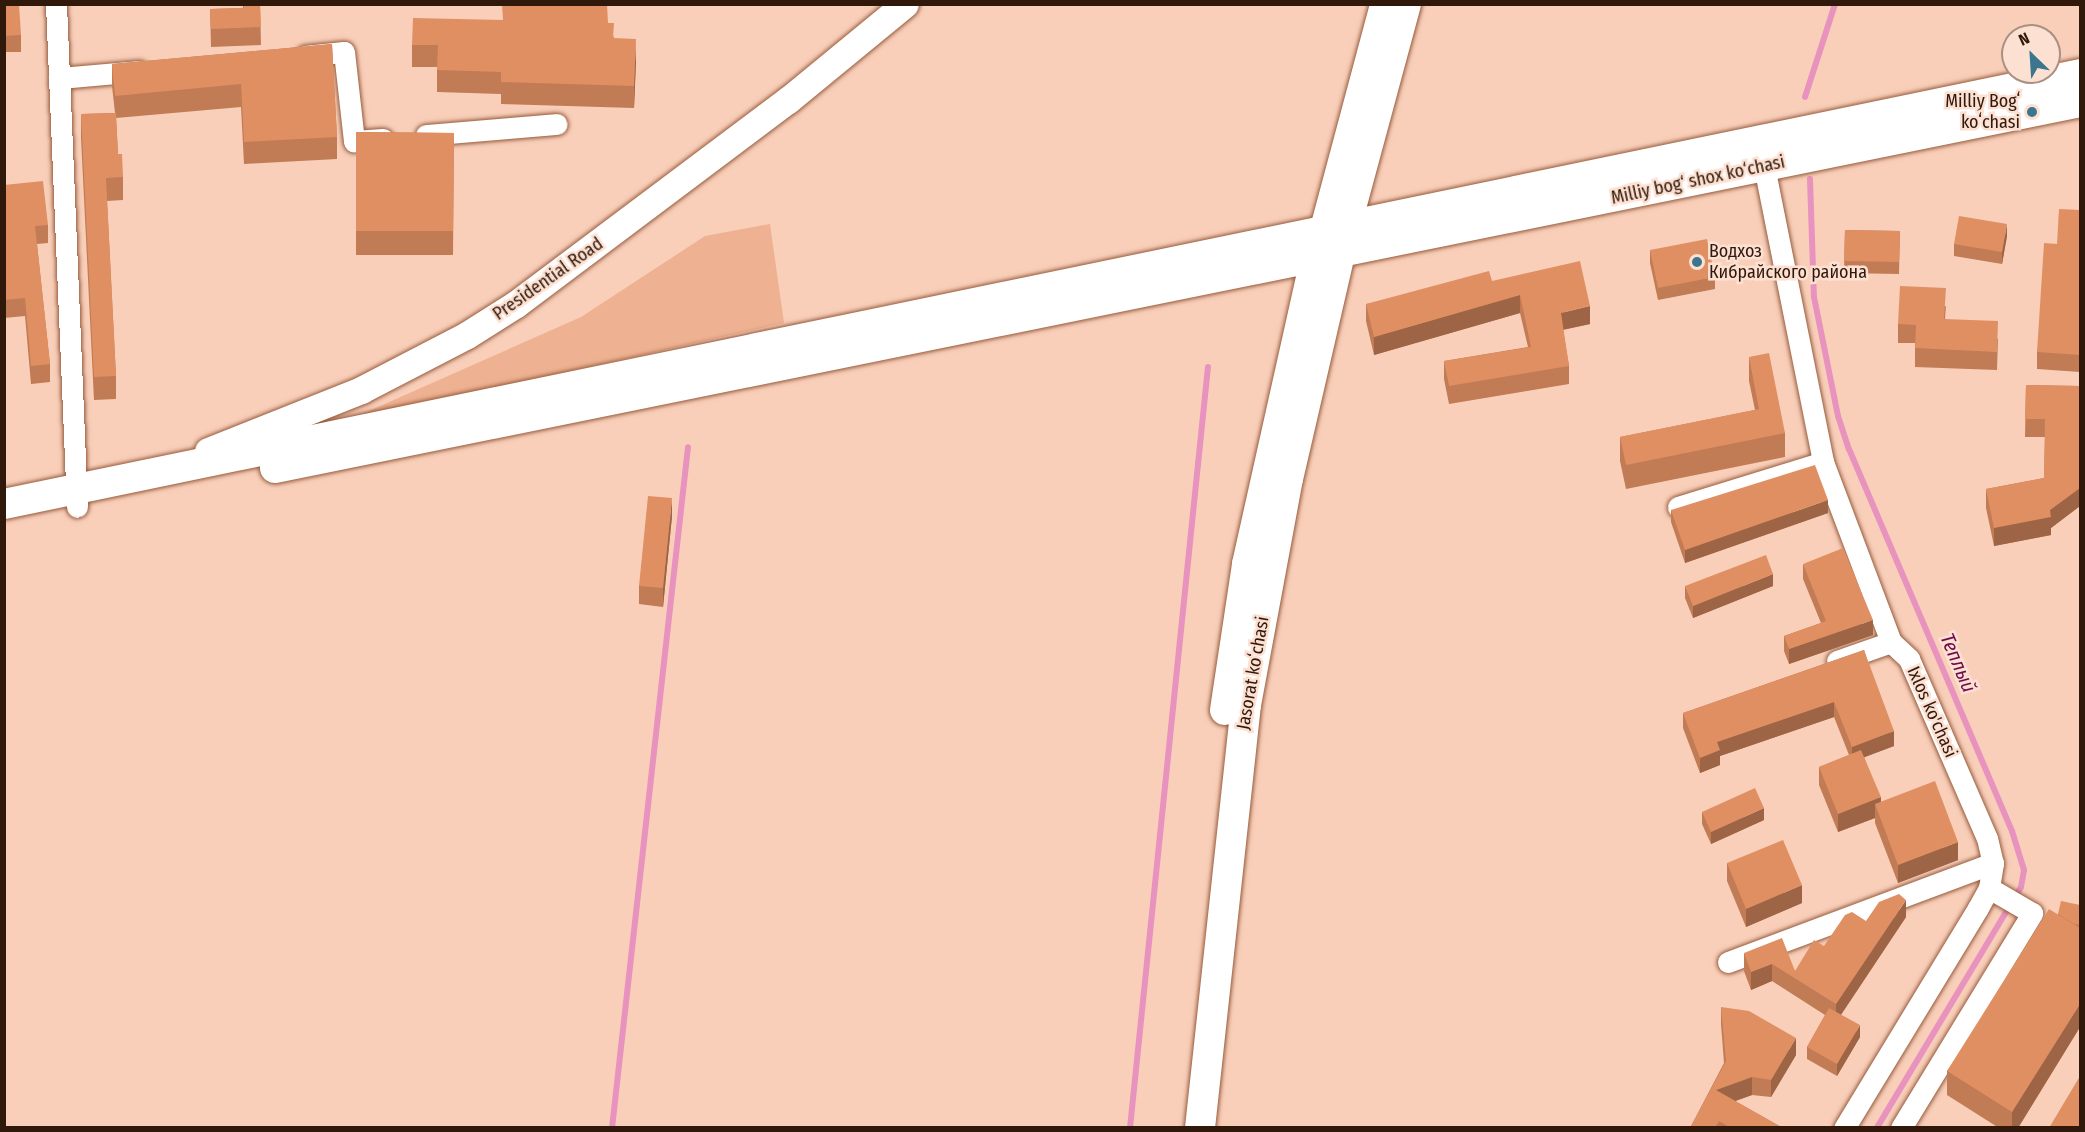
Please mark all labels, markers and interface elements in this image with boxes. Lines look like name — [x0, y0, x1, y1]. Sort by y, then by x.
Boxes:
north arrow — [2001, 24, 2061, 84]
text: N — [2016, 28, 2032, 50]
place label: Milliy Bogʻ koʻchasi — [1945, 91, 2020, 134]
marker: Milliy Bogʻ koʻchasi — [2025, 105, 2039, 119]
street label: Milliy bog‘ shox ko‘chasi — [1609, 151, 1787, 209]
street label: Presidential Road — [489, 233, 607, 325]
place label: Водхоз Кибрайского района — [1709, 241, 1867, 284]
marker: Водхоз Кибрайского района — [1690, 255, 1704, 269]
street label: Jasorat koʻchasi — [1232, 615, 1274, 731]
water label: Теплый — [1935, 630, 1981, 696]
street label: Ixlos ko'chasi — [1902, 663, 1962, 761]

